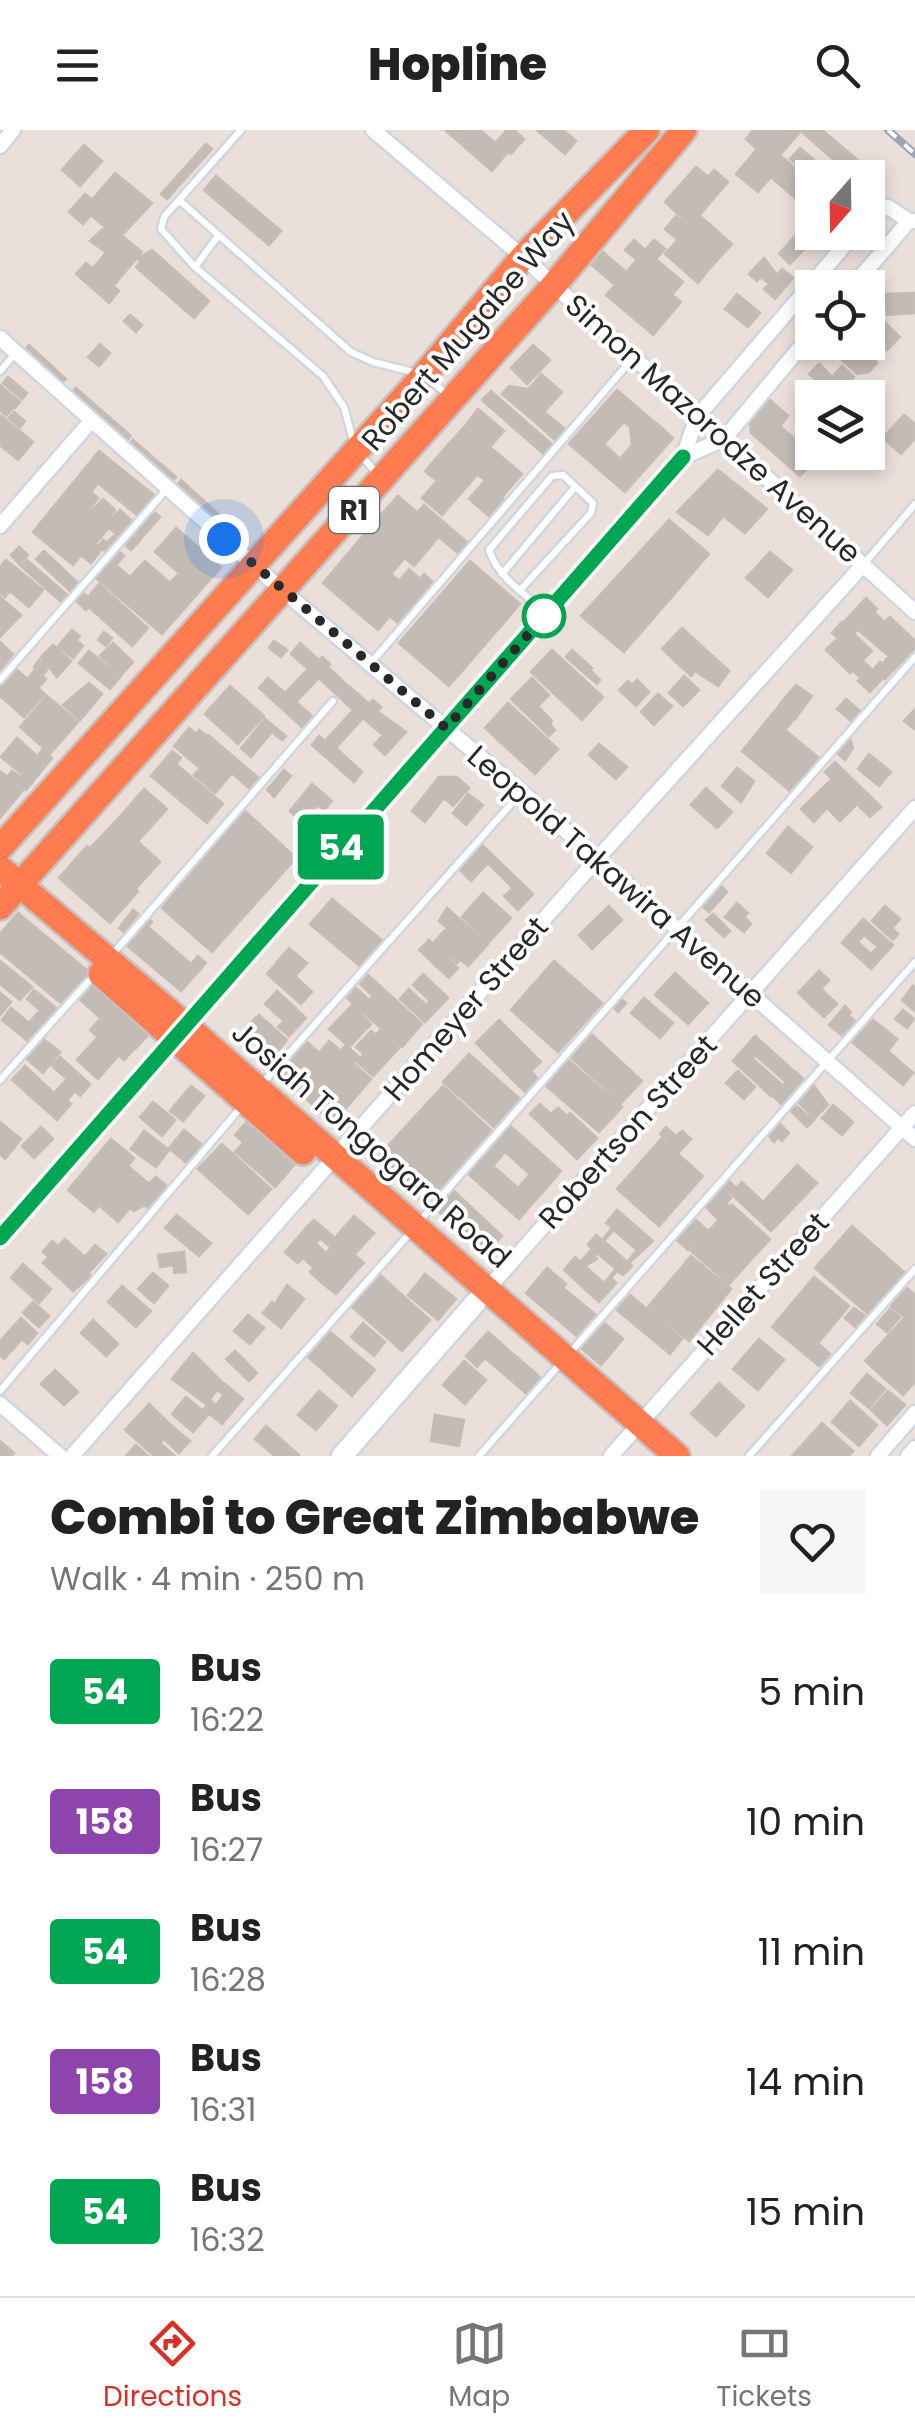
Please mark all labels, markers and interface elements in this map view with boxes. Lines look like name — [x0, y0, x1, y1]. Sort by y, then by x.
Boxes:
text: Hopline — [368, 33, 547, 96]
icon: menu — [50, 38, 105, 93]
icon: search — [810, 38, 865, 93]
north arrow — [795, 160, 885, 250]
map controls — [795, 160, 885, 470]
street label: Robert Mugabe Way — [351, 201, 584, 460]
button: locate — [795, 270, 885, 360]
street label: Simon Mazorodze Avenue — [556, 284, 871, 573]
button: layers — [795, 380, 885, 470]
road number: R1 — [329, 487, 379, 533]
your location — [199, 514, 249, 564]
unlabelled marker — [523, 595, 565, 637]
street label: Leopold Takawira Avenue — [458, 735, 775, 1018]
line badge: 54 — [296, 814, 386, 880]
text: 54 — [318, 823, 364, 872]
street label: Homeyer Street — [373, 907, 558, 1110]
street label: Josiah Tongogara Road — [222, 1011, 520, 1278]
street label: Robertson Street — [529, 1025, 727, 1238]
street label: Hellet Street — [687, 1203, 839, 1365]
text: Combi to Great Zimbabwe — [50, 1484, 699, 1551]
button: heart — [760, 1489, 865, 1594]
text: Walk · 4 min · 250 m — [50, 1556, 365, 1601]
text: Bus — [190, 1641, 262, 1694]
text: 5 min — [758, 1665, 865, 1718]
text: 54 — [82, 1667, 128, 1716]
text: 16:22 — [190, 1697, 264, 1742]
text: Bus — [190, 1771, 262, 1824]
text: 10 min — [746, 1795, 865, 1848]
text: 158 — [76, 1797, 134, 1846]
text: 16:27 — [190, 1827, 263, 1872]
text: Bus — [190, 1901, 262, 1954]
text: 11 min — [758, 1925, 865, 1978]
text: 54 — [82, 1927, 128, 1976]
text: 16:28 — [190, 1957, 266, 2002]
text: Bus — [190, 2031, 262, 2084]
text: 14 min — [746, 2055, 865, 2108]
text: 158 — [76, 2057, 134, 2106]
text: 16:31 — [190, 2087, 256, 2132]
text: Bus — [190, 2161, 262, 2214]
text: 15 min — [746, 2185, 865, 2238]
text: 54 — [82, 2187, 128, 2236]
text: 16:32 — [190, 2217, 265, 2262]
tab: Directions — [103, 2316, 242, 2418]
tab: Map — [448, 2316, 510, 2418]
tab: Tickets — [716, 2316, 812, 2418]

